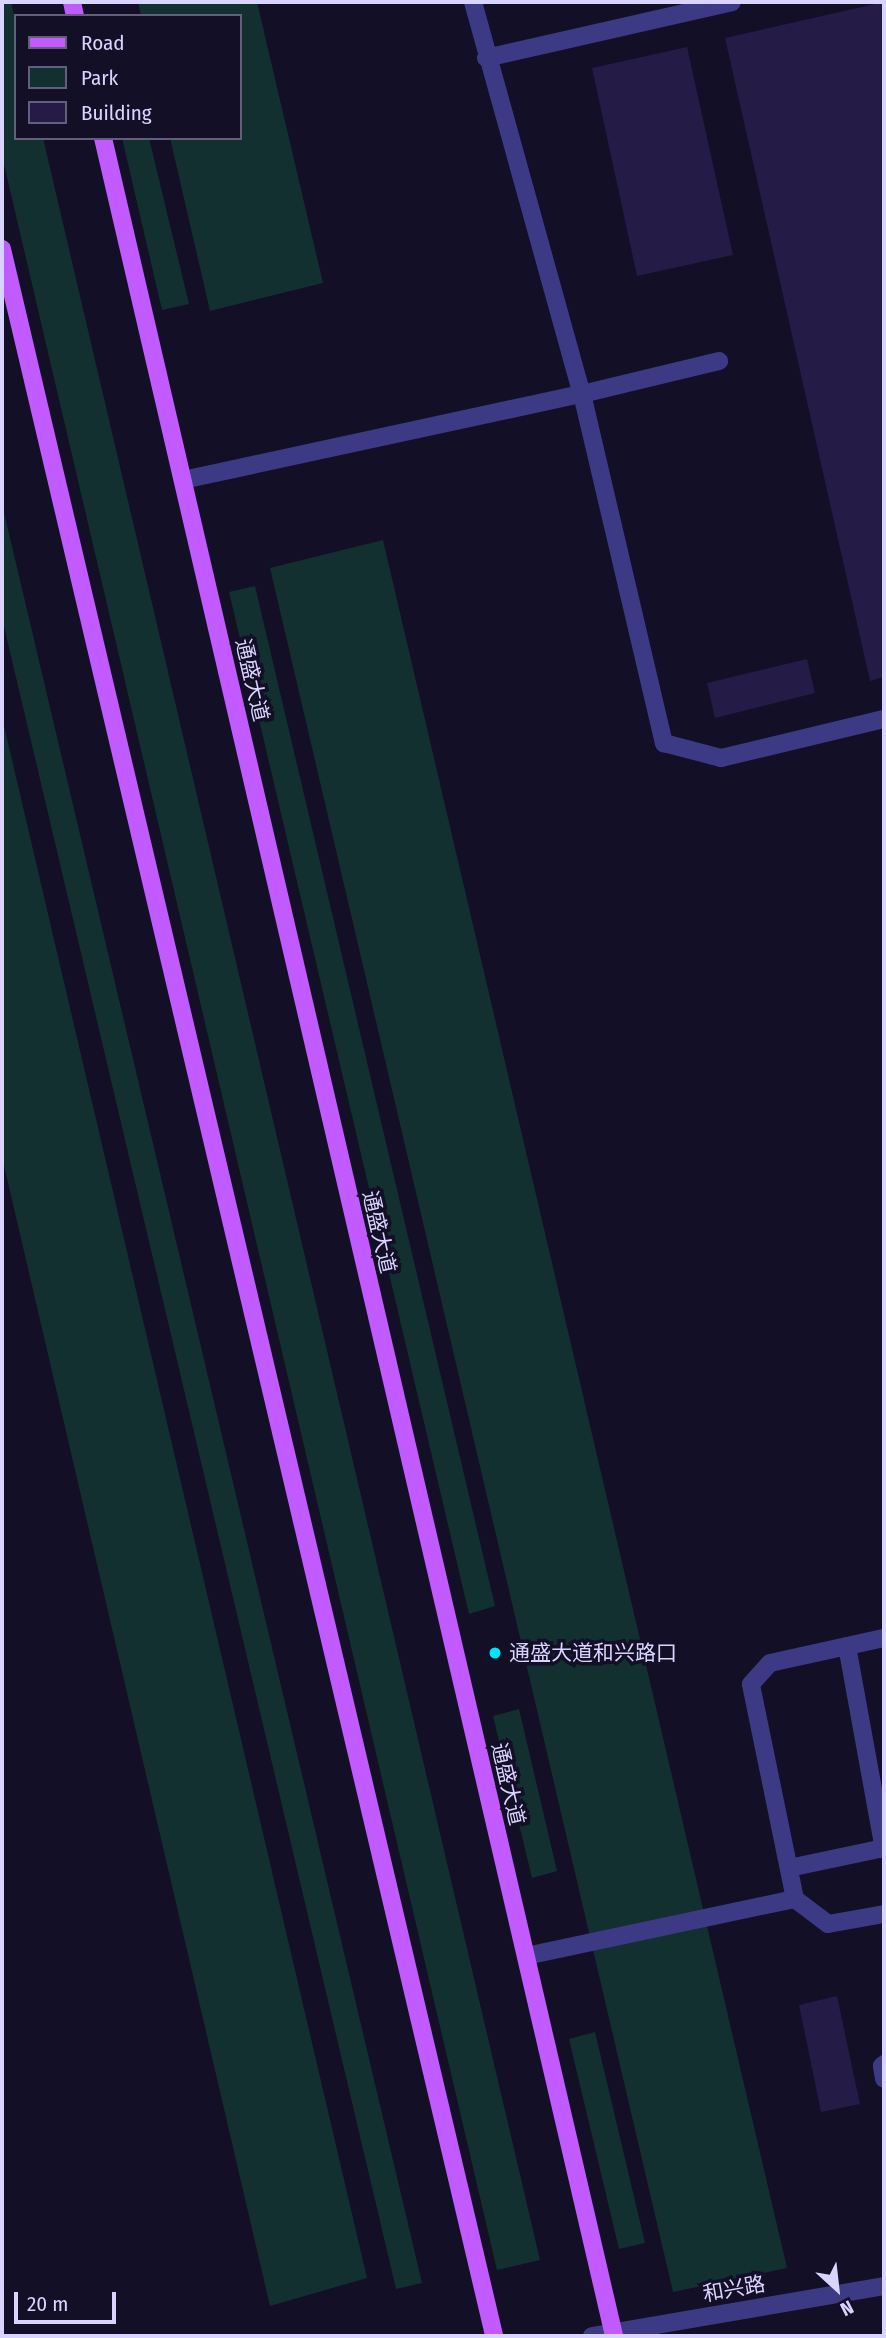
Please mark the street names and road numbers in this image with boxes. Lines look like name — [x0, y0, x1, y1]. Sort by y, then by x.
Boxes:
street label: 通盛大道 — [230, 636, 274, 724]
street label: 通盛大道 — [357, 1188, 401, 1276]
street label: 通盛大道 — [486, 1740, 530, 1828]
street label: 和兴路 — [701, 2271, 767, 2307]

